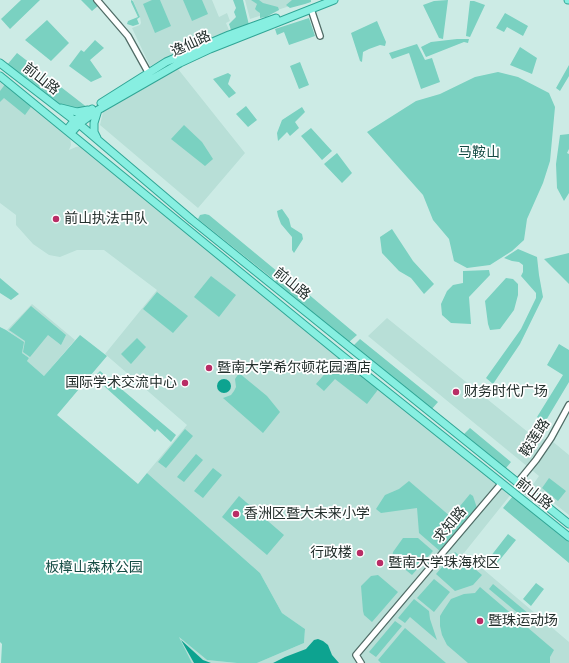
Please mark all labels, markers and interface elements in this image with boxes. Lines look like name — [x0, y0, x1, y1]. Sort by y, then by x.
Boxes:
street label: 逸仙路 — [168, 28, 214, 60]
street label: 前山路 — [19, 59, 63, 99]
park label: 马鞍山 — [458, 145, 500, 161]
place label: 前山执法中队 — [64, 211, 148, 227]
marker: 前山执法中队 — [51, 214, 61, 224]
street label: 前山路 — [270, 264, 314, 304]
place label: 暨南大学希尔顿花园酒店 — [217, 360, 371, 376]
marker: 暨南大学希尔顿花园酒店 — [204, 363, 214, 373]
place label: 国际学术交流中心 — [65, 375, 177, 391]
marker: 国际学术交流中心 — [180, 378, 190, 388]
place label: 财务时代广场 — [464, 384, 548, 400]
marker: 财务时代广场 — [451, 387, 461, 397]
street label: 鞍莲路 — [517, 416, 553, 460]
street label: 前山路 — [512, 474, 556, 514]
street label: 求知路 — [430, 504, 470, 546]
place label: 香洲区暨大未来小学 — [244, 506, 370, 522]
marker: 香洲区暨大未来小学 — [231, 509, 241, 519]
place label: 行政楼 — [310, 545, 352, 561]
marker: 行政楼 — [355, 548, 365, 558]
place label: 暨南大学珠海校区 — [388, 555, 500, 571]
marker: 暨南大学珠海校区 — [375, 558, 385, 568]
park label: 板樟山森林公园 — [45, 560, 143, 576]
place label: 暨珠运动场 — [488, 613, 558, 629]
marker: 暨珠运动场 — [475, 616, 485, 626]

